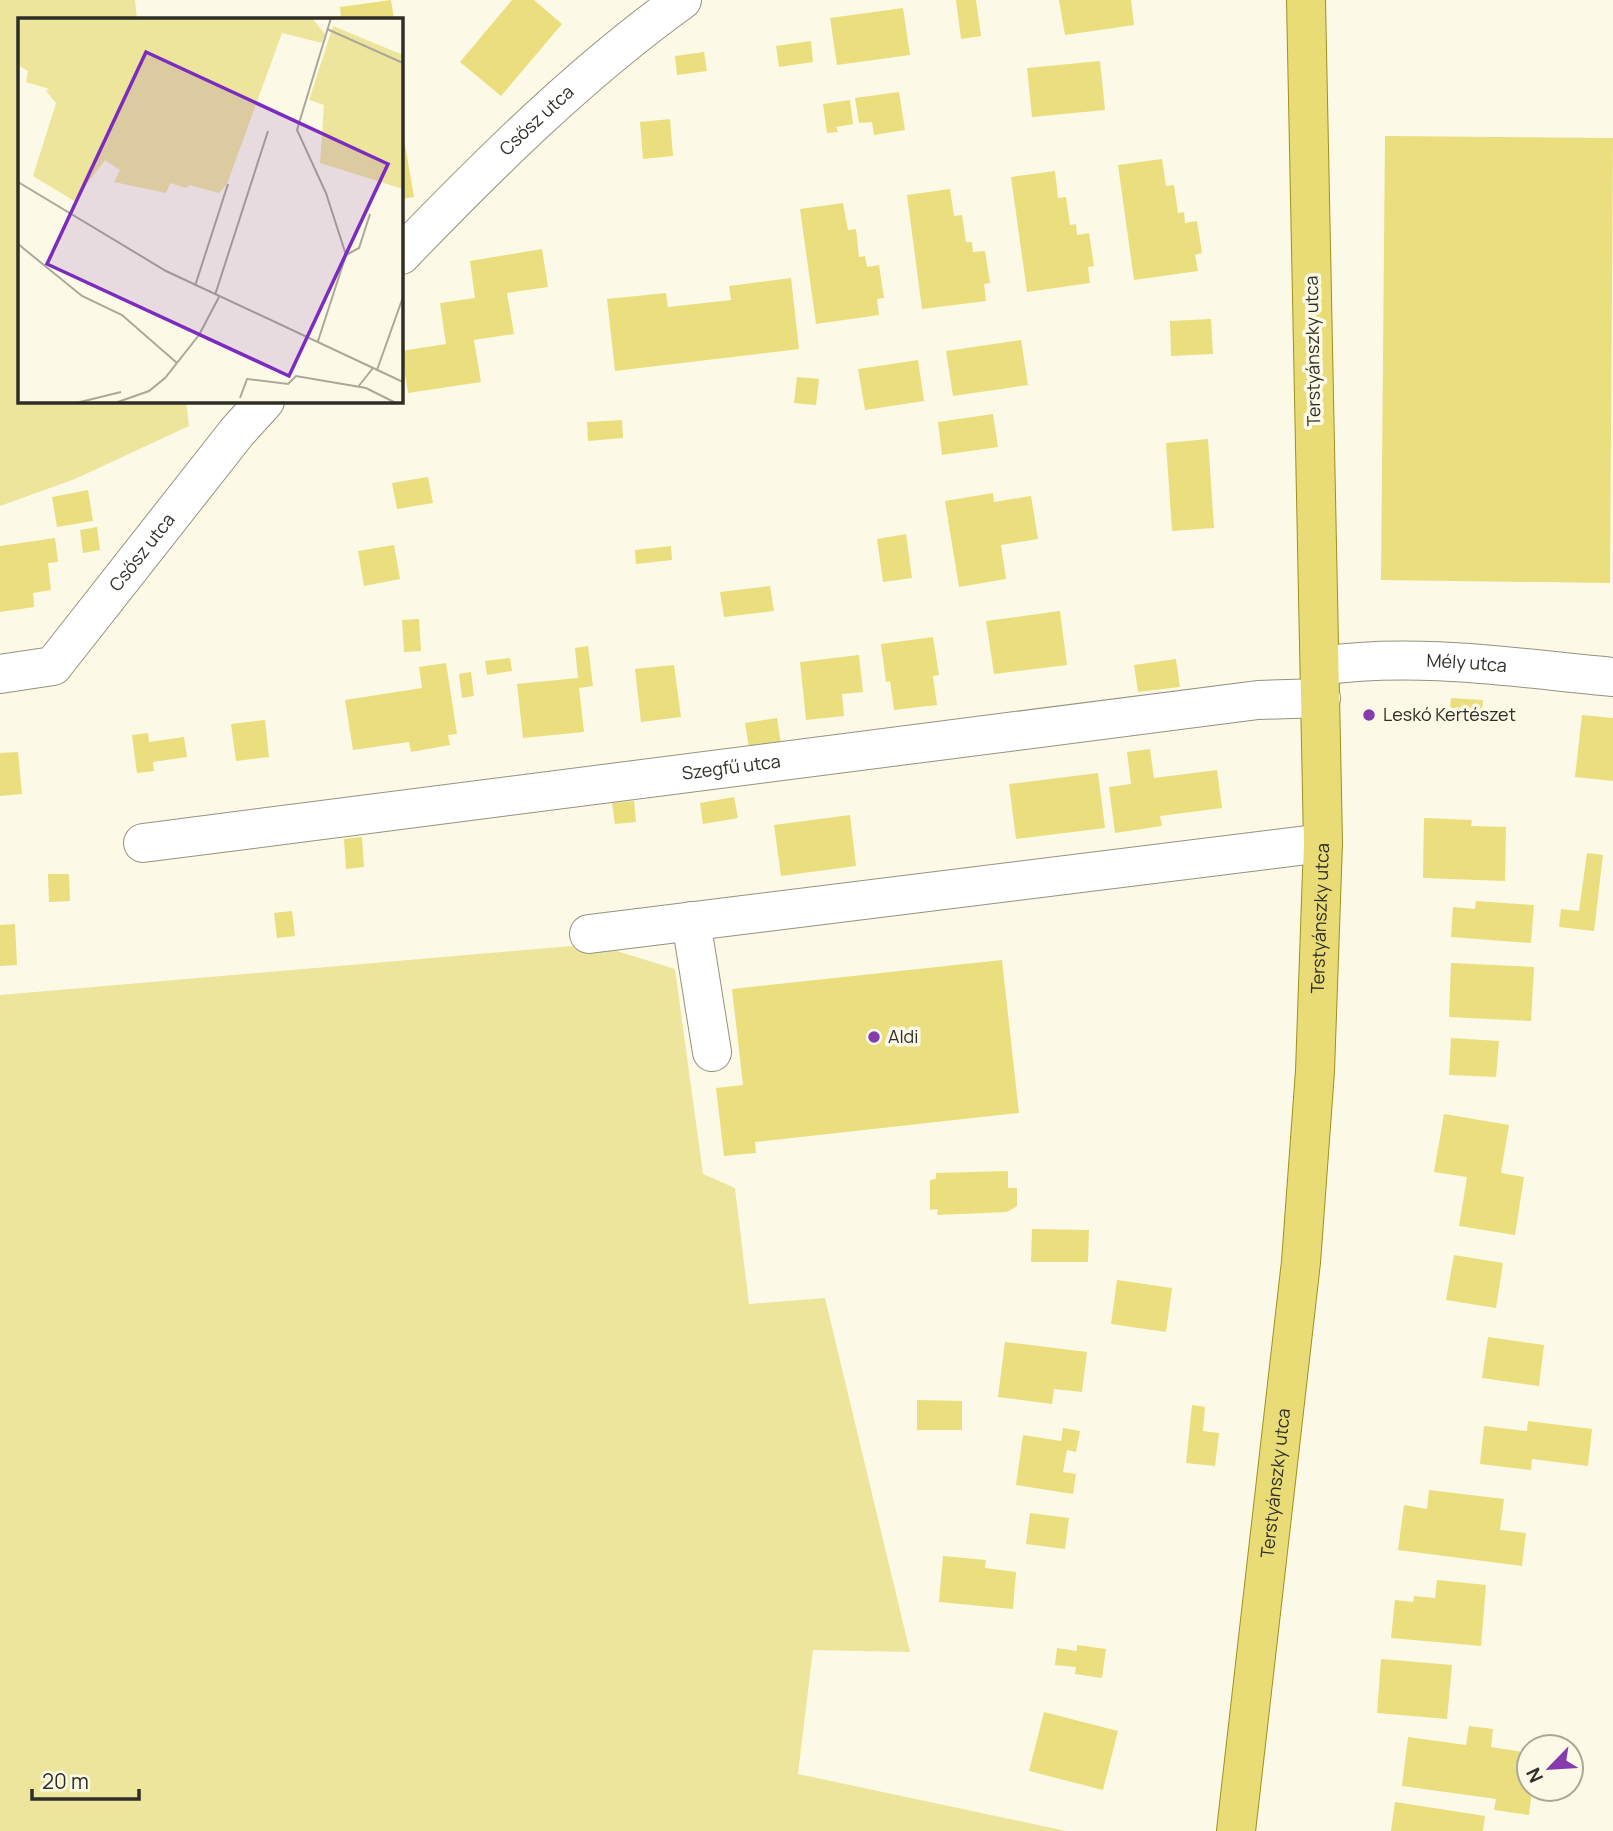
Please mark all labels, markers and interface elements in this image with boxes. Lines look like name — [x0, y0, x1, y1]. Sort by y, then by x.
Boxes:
inset map — [18, 18, 402, 402]
street label: Csősz utca — [494, 80, 578, 160]
street label: Terstyánszky utca — [1299, 276, 1325, 427]
street label: Csősz utca — [103, 508, 180, 596]
street label: Mély utca — [1426, 648, 1508, 677]
place label: Leskó Kertészet — [1383, 702, 1516, 726]
marker: Leskó Kertészet — [1361, 707, 1377, 723]
street label: Szegfű utca — [680, 748, 782, 785]
street label: Terstyánszky utca — [1305, 843, 1334, 994]
place label: Aldi — [888, 1024, 918, 1048]
marker: Aldi — [866, 1029, 882, 1045]
street label: Terstyánszky utca — [1254, 1407, 1295, 1559]
north arrow — [1515, 1733, 1585, 1803]
scale bar — [32, 1758, 138, 1802]
text: N — [1520, 1764, 1549, 1787]
text: 20 m — [42, 1767, 89, 1795]

